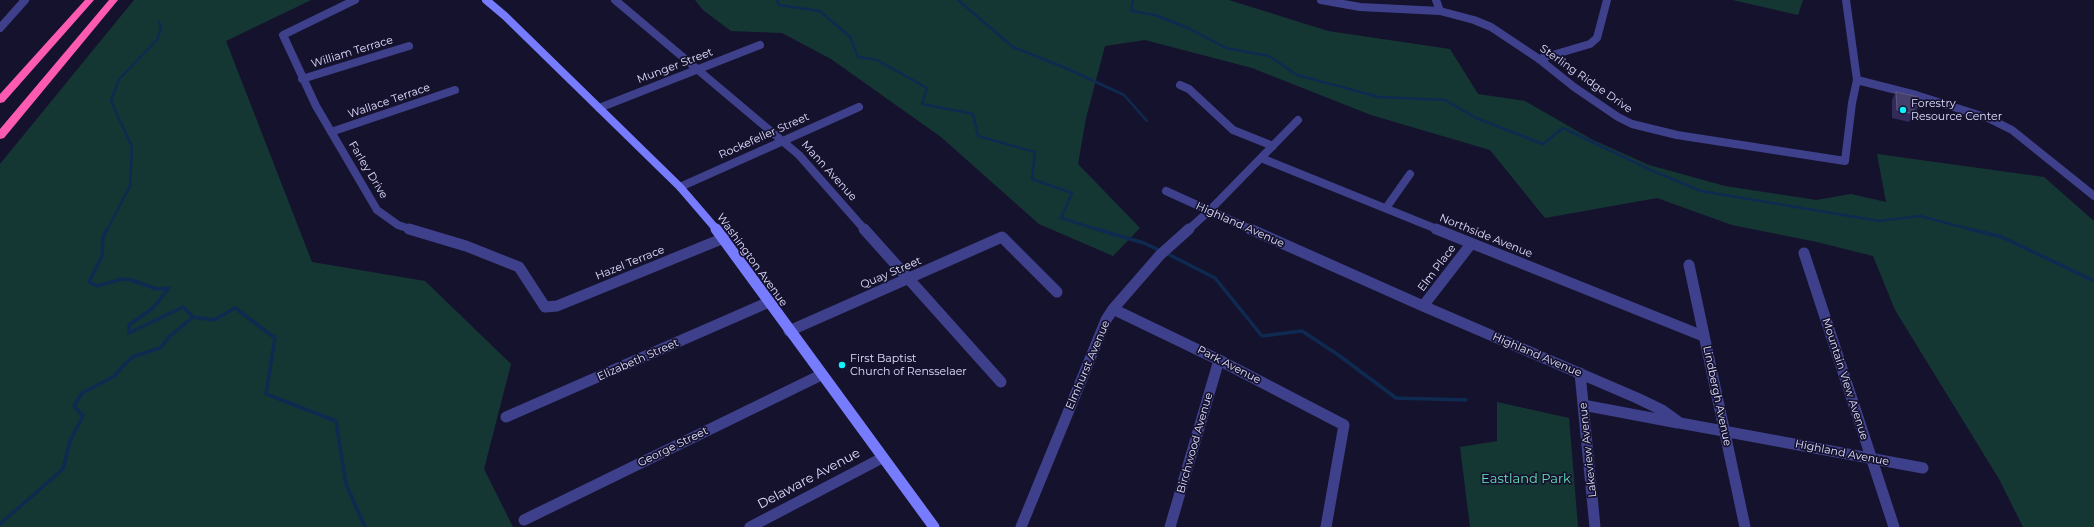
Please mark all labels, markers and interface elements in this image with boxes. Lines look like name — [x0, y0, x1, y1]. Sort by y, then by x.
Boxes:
street label: William Terrace — [310, 33, 394, 71]
street label: Sterling Ridge Drive — [1537, 42, 1635, 116]
street label: Munger Street — [635, 45, 715, 87]
street label: Wallace Terrace — [346, 81, 432, 121]
place label: Forestry Resource Center — [1911, 97, 2002, 123]
marker: Forestry Resource Center — [1898, 105, 1908, 115]
street label: Rockefeller Street — [717, 110, 811, 162]
street label: Mann Avenue — [799, 138, 859, 204]
street label: Farley Drive — [346, 139, 390, 201]
street label: Highland Avenue — [1194, 200, 1286, 250]
street label: Washington Avenue — [714, 211, 790, 309]
street label: Northside Avenue — [1438, 211, 1534, 261]
street label: Elm Place — [1415, 242, 1459, 294]
street label: Hazel Terrace — [594, 243, 666, 283]
street label: Quay Street — [859, 254, 923, 292]
street label: Mountain View Avenue — [1819, 316, 1871, 442]
street label: Elmhurst Avenue — [1063, 318, 1113, 412]
street label: Highland Avenue — [1490, 330, 1584, 380]
street label: Elizabeth Street — [595, 336, 681, 384]
street label: Park Avenue — [1195, 343, 1263, 387]
street label: Lindbergh Avenue — [1700, 345, 1734, 447]
place label: First Baptist Church of Rensselaer — [850, 352, 967, 378]
marker: First Baptist Church of Rensselaer — [837, 360, 847, 370]
street label: Birchwood Avenue — [1174, 391, 1216, 495]
street label: Lakeview Avenue — [1576, 402, 1600, 498]
street label: George Street — [636, 424, 710, 470]
street label: Highland Avenue — [1794, 437, 1890, 469]
street label: Delaware Avenue — [755, 445, 863, 513]
park label: Eastland Park — [1481, 471, 1571, 487]

